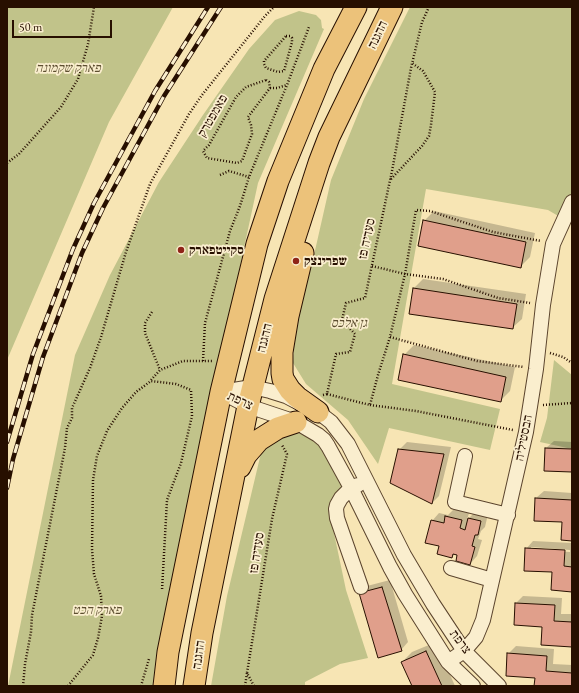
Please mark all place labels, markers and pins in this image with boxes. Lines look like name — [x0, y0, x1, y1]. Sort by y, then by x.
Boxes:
place label: סקייטפארק — [189, 242, 244, 258]
marker: סקייטפארק — [176, 245, 186, 255]
place label: שפרינצק — [304, 253, 347, 269]
marker: שפרינצק — [291, 256, 301, 266]

